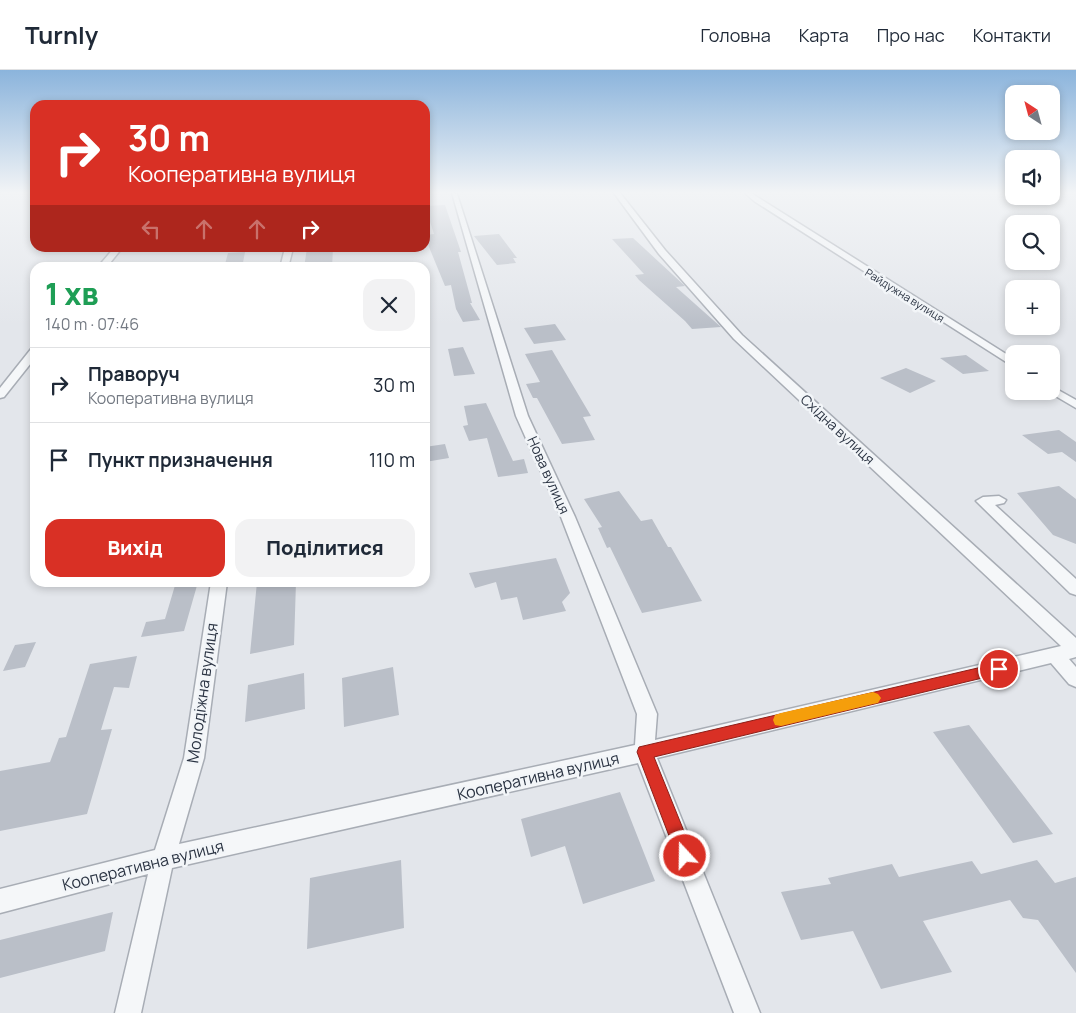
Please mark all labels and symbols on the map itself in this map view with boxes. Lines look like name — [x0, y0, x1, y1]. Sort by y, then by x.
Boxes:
north arrow — [1005, 85, 1060, 140]
street label: Райдужна вулиця — [863, 265, 947, 325]
street label: Східна вулиця — [797, 390, 879, 468]
street label: Нова вулиця — [523, 433, 575, 517]
street label: Молодіжна вулиця — [181, 621, 223, 765]
pin — [978, 648, 1020, 690]
street label: Кооперативна вулиця — [455, 747, 621, 805]
position arrow — [658, 829, 710, 881]
street label: Кооперативна вулиця — [60, 834, 226, 896]

